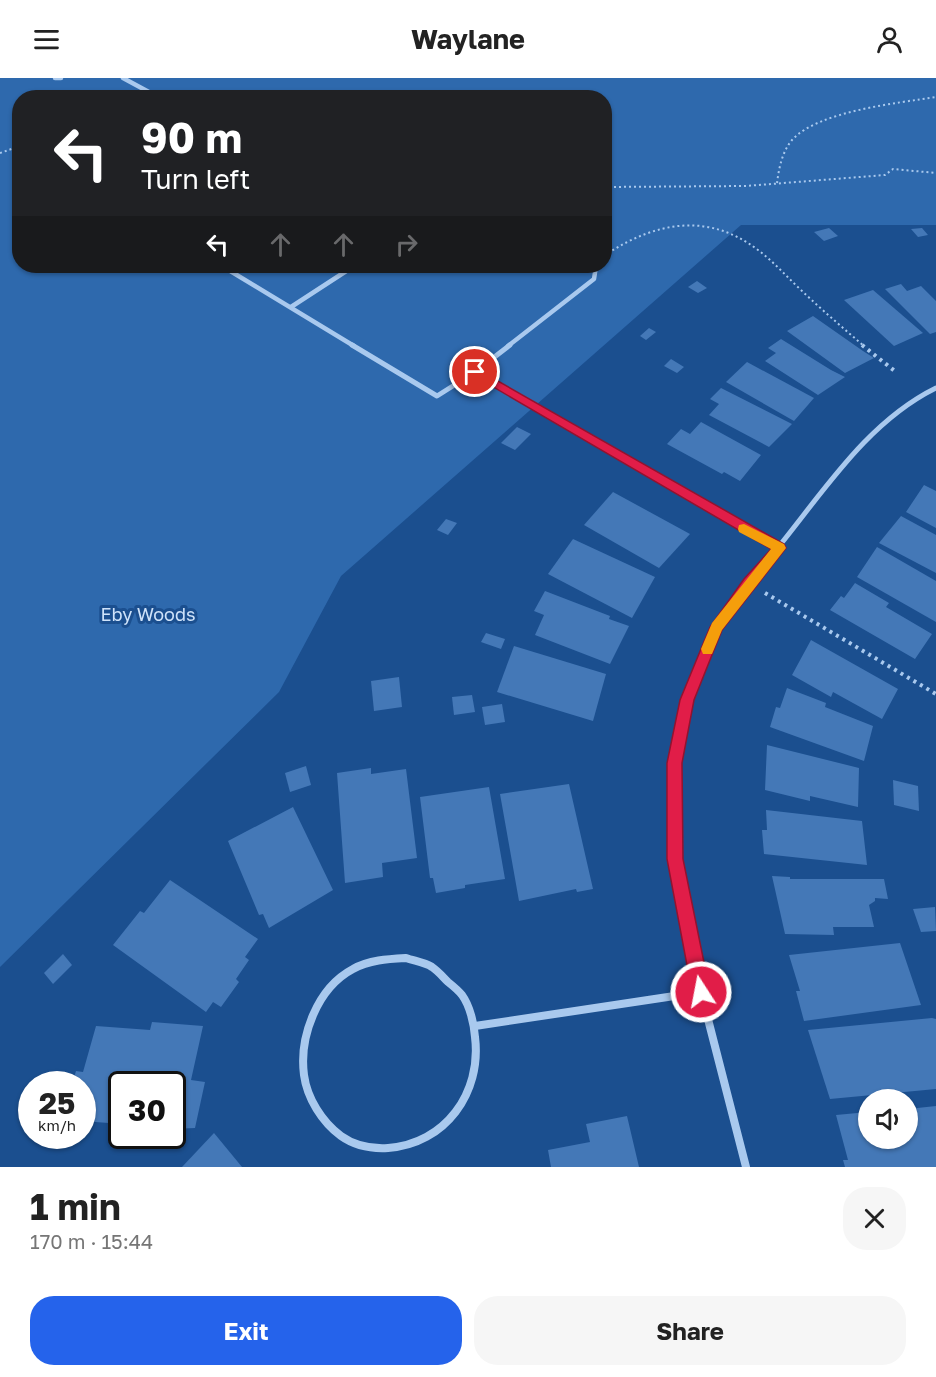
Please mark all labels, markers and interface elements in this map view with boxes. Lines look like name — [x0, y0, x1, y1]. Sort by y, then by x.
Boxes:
icon: menu — [30, 23, 63, 56]
text: Waylane — [411, 23, 525, 55]
icon: person — [873, 23, 906, 56]
text: 90 m — [141, 112, 242, 162]
icon: left — [42, 114, 120, 192]
text: Turn left — [141, 163, 250, 195]
icon: left — [201, 228, 234, 261]
icon: ahead — [264, 228, 297, 261]
icon: ahead — [327, 228, 360, 261]
icon: right — [390, 228, 423, 261]
pin — [449, 346, 500, 397]
icon: arrive — [458, 355, 491, 388]
park label: Eby Woods — [100, 603, 196, 625]
position arrow — [669, 960, 733, 1024]
speed limit sign: 30 — [108, 1071, 186, 1149]
text: 25 — [39, 1085, 75, 1121]
map controls — [858, 1089, 918, 1149]
button: sound — [858, 1089, 918, 1149]
text: km/h — [38, 1116, 76, 1134]
text: 1 min — [30, 1185, 121, 1228]
button: close — [843, 1187, 906, 1250]
text: 170 m · 15:44 — [30, 1229, 153, 1253]
button: Exit — [30, 1296, 462, 1365]
button: Share — [474, 1296, 906, 1365]

